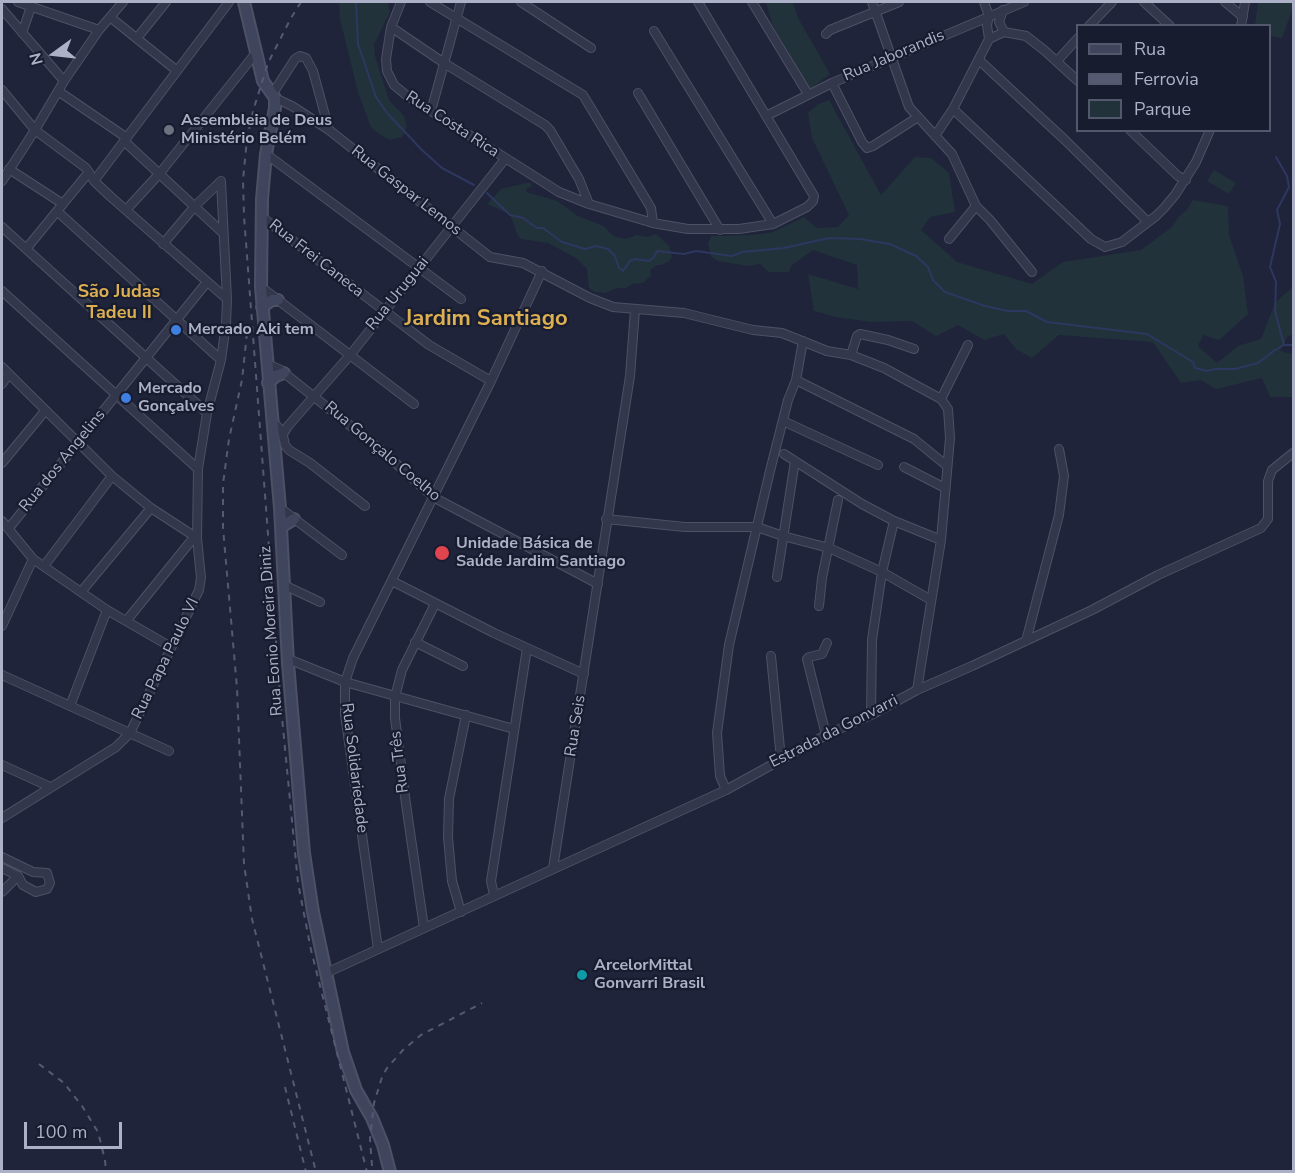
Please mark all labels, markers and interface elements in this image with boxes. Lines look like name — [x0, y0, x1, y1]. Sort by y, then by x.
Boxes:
north arrow — [24, 24, 84, 84]
legend — [1076, 24, 1271, 132]
street label: Rua Jaborandis — [840, 26, 948, 86]
text: Rua — [1134, 37, 1166, 61]
text: N — [24, 50, 49, 67]
text: Ferrovia — [1134, 67, 1199, 91]
street label: Rua Costa Rica — [402, 88, 502, 162]
text: Parque — [1134, 97, 1191, 121]
place label: Assembleia de Deus Ministério Belém — [181, 111, 332, 149]
marker: Assembleia de Deus Ministério Belém — [162, 123, 176, 137]
street label: Rua Gaspar Lemos — [347, 142, 465, 240]
street label: Rua Frei Caneca — [265, 216, 367, 302]
street label: Rua Uruguai — [362, 253, 434, 335]
district label: São Judas Tadeu II — [78, 282, 160, 324]
district label: Jardim Santiago — [404, 307, 568, 333]
place label: Mercado Aki tem — [188, 320, 314, 340]
marker: Mercado Aki tem — [169, 323, 183, 337]
place label: Mercado Gonçalves — [138, 379, 214, 417]
marker: Mercado Gonçalves — [119, 391, 133, 405]
street label: Rua Gonçalo Coelho — [320, 398, 444, 506]
street label: Rua dos Angelins — [16, 406, 110, 516]
place label: Unidade Básica de Saúde Jardim Santiago — [456, 534, 625, 572]
marker: Unidade Básica de Saúde Jardim Santiago — [433, 544, 451, 562]
street label: Rua Eonio Moreira Diniz — [256, 545, 288, 717]
street label: Rua Papa Paulo VI — [128, 595, 204, 723]
street label: Estrada da Gonvarri — [767, 691, 901, 773]
street label: Rua Seis — [562, 694, 590, 758]
street label: Rua Solidariedade — [336, 702, 372, 834]
street label: Rua Três — [387, 730, 413, 794]
place label: ArcelorMittal Gonvarri Brasil — [594, 956, 705, 994]
marker: ArcelorMittal Gonvarri Brasil — [575, 968, 589, 982]
scale bar — [27, 1110, 124, 1148]
text: 100 m — [35, 1120, 87, 1144]

